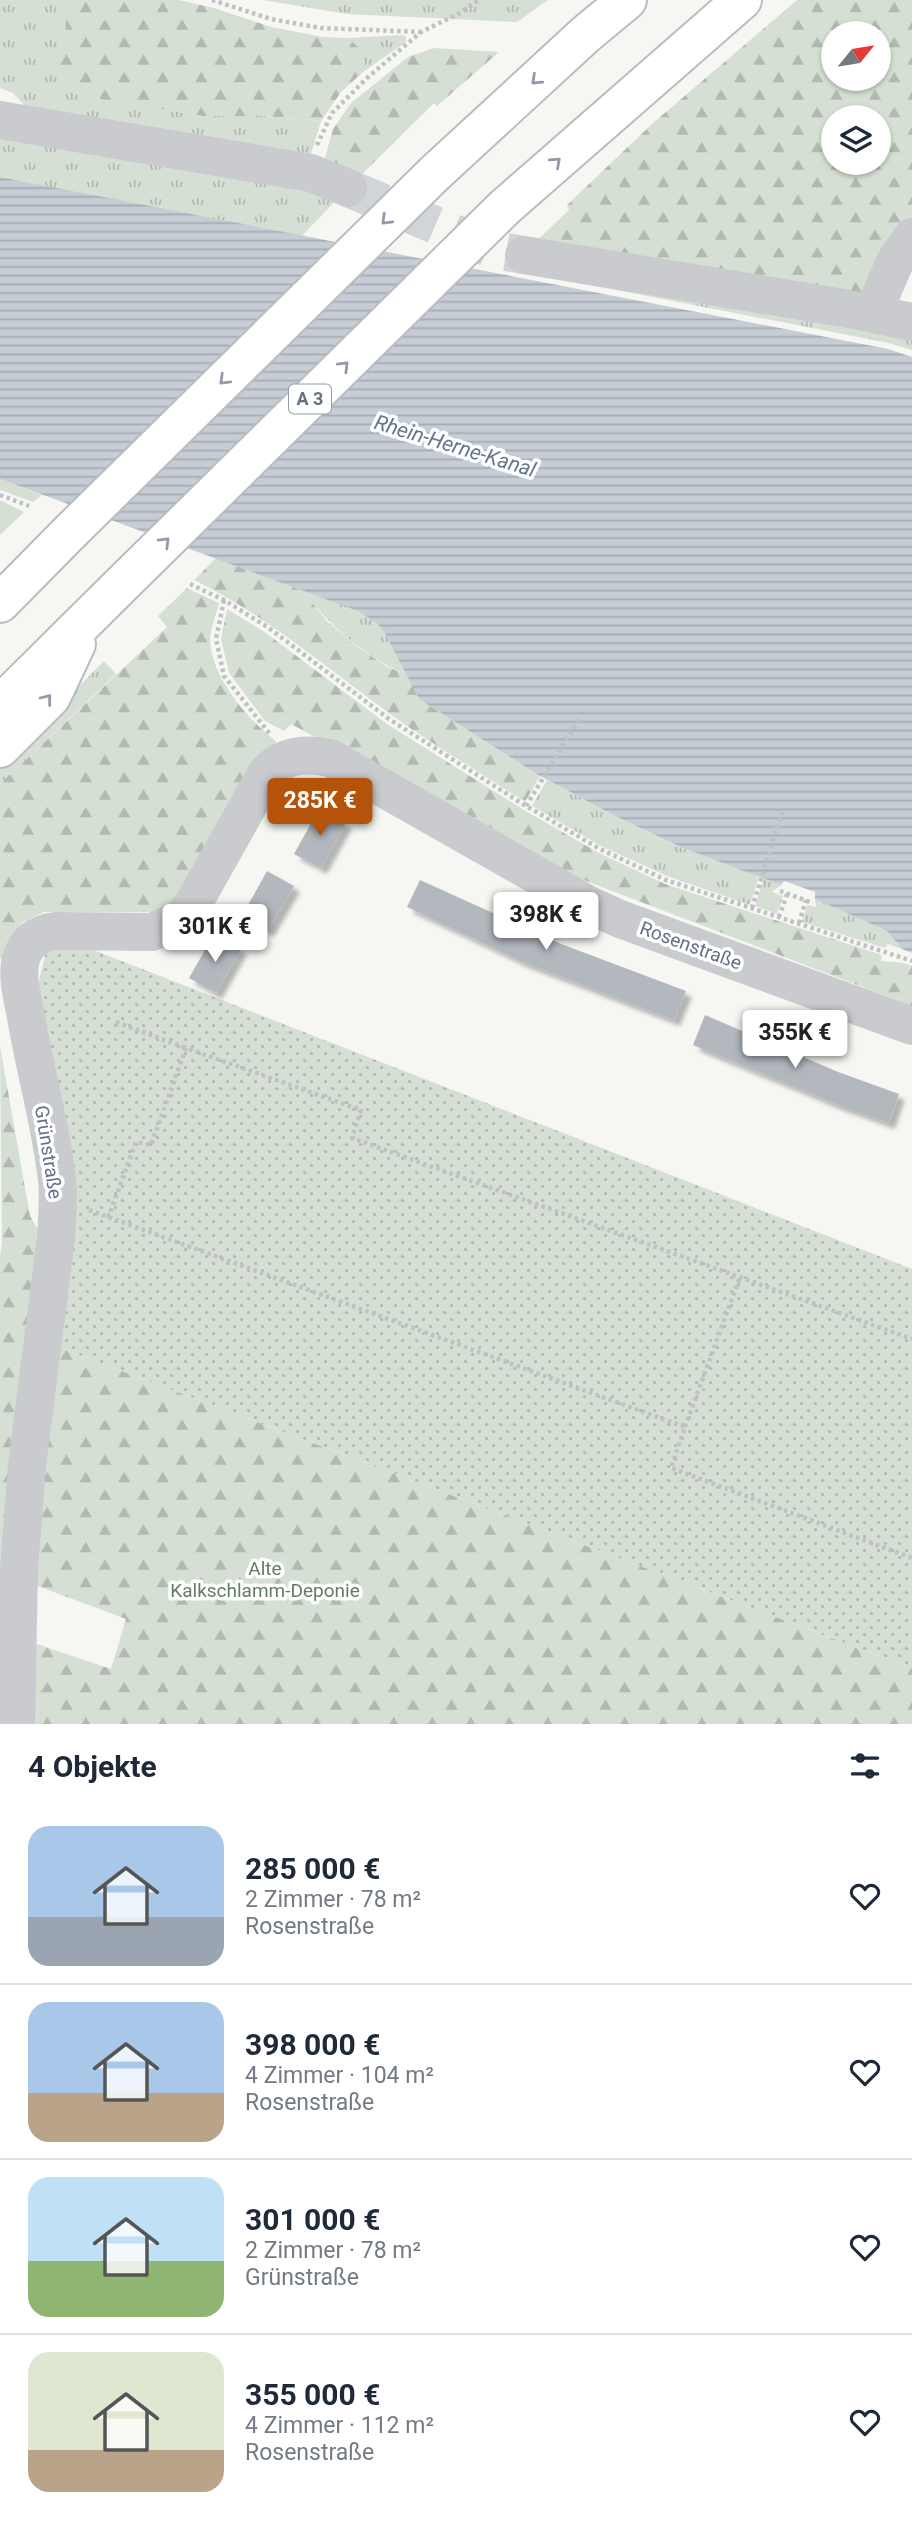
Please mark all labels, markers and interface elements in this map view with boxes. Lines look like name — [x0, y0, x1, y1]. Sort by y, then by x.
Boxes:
north arrow — [821, 21, 891, 91]
map controls — [821, 21, 891, 175]
one-way arrow — [531, 72, 544, 84]
button: layers — [821, 105, 891, 175]
one-way arrow — [548, 158, 561, 170]
one-way arrow — [381, 212, 394, 225]
one-way arrow — [336, 361, 349, 374]
one-way arrow — [220, 372, 232, 384]
road number: A 3 — [289, 384, 331, 414]
water label: Rhein-Herne-Kanal — [371, 410, 540, 482]
one-way arrow — [156, 538, 169, 551]
one-way arrow — [38, 694, 51, 706]
pin: 285K € — [263, 778, 377, 838]
text: 285K € — [283, 787, 357, 814]
pin: 398K € — [489, 892, 603, 952]
text: 398K € — [509, 901, 583, 928]
pin: 301K € — [158, 904, 272, 964]
text: 301K € — [178, 913, 252, 940]
street label: Rosenstraße — [637, 916, 745, 975]
pin: 355K € — [738, 1010, 852, 1070]
text: 355K € — [758, 1019, 832, 1046]
street label: Grünstraße — [30, 1104, 67, 1200]
park label: Alte Kalkschlamm-Deponie — [170, 1557, 360, 1602]
icon: filters — [846, 1747, 884, 1785]
text: 4 Objekte — [28, 1749, 157, 1784]
text: 285 000 € — [245, 1851, 380, 1886]
icon: home — [84, 1854, 168, 1938]
icon: heart — [846, 1877, 884, 1915]
text: 2 Zimmer · 78 m² — [245, 1886, 421, 1913]
text: Rosenstraße — [245, 1913, 374, 1940]
text: 398 000 € — [245, 2027, 380, 2062]
icon: home — [84, 2030, 168, 2114]
icon: heart — [846, 2053, 884, 2091]
text: 4 Zimmer · 104 m² — [245, 2062, 434, 2089]
text: Rosenstraße — [245, 2089, 374, 2116]
text: 301 000 € — [245, 2202, 380, 2237]
icon: home — [84, 2205, 168, 2289]
icon: heart — [846, 2228, 884, 2266]
text: 2 Zimmer · 78 m² — [245, 2237, 421, 2264]
text: Grünstraße — [245, 2264, 359, 2291]
text: 355 000 € — [245, 2377, 380, 2412]
icon: home — [84, 2380, 168, 2464]
icon: heart — [846, 2403, 884, 2441]
text: 4 Zimmer · 112 m² — [245, 2412, 434, 2439]
text: Rosenstraße — [245, 2439, 374, 2466]

